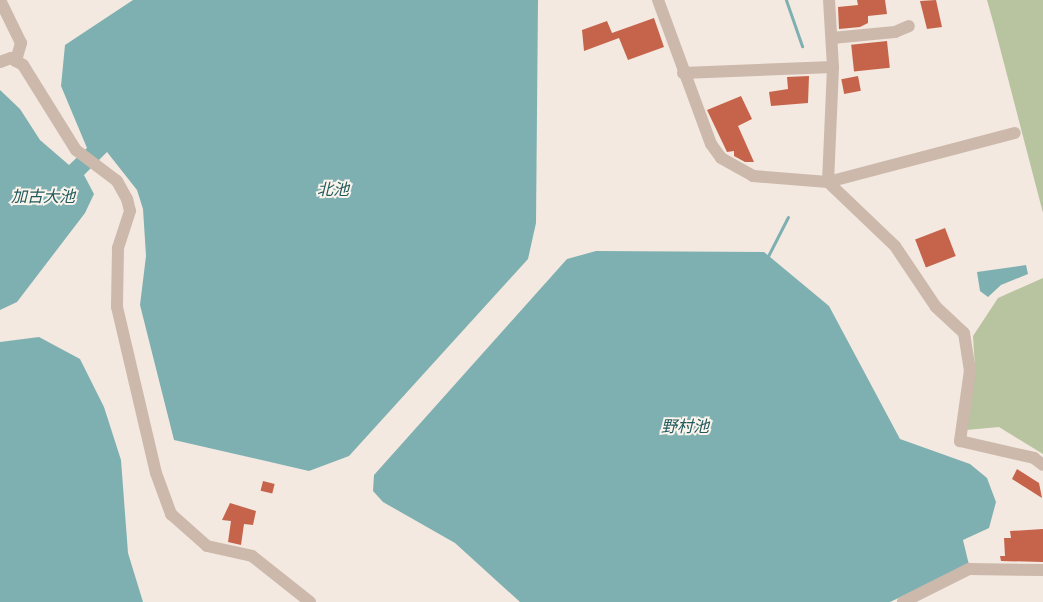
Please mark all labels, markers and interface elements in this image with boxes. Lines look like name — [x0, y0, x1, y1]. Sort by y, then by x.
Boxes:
water label: 北池 — [317, 180, 349, 200]
water label: 加古大池 — [11, 187, 75, 207]
water label: 野村池 — [661, 417, 709, 437]

